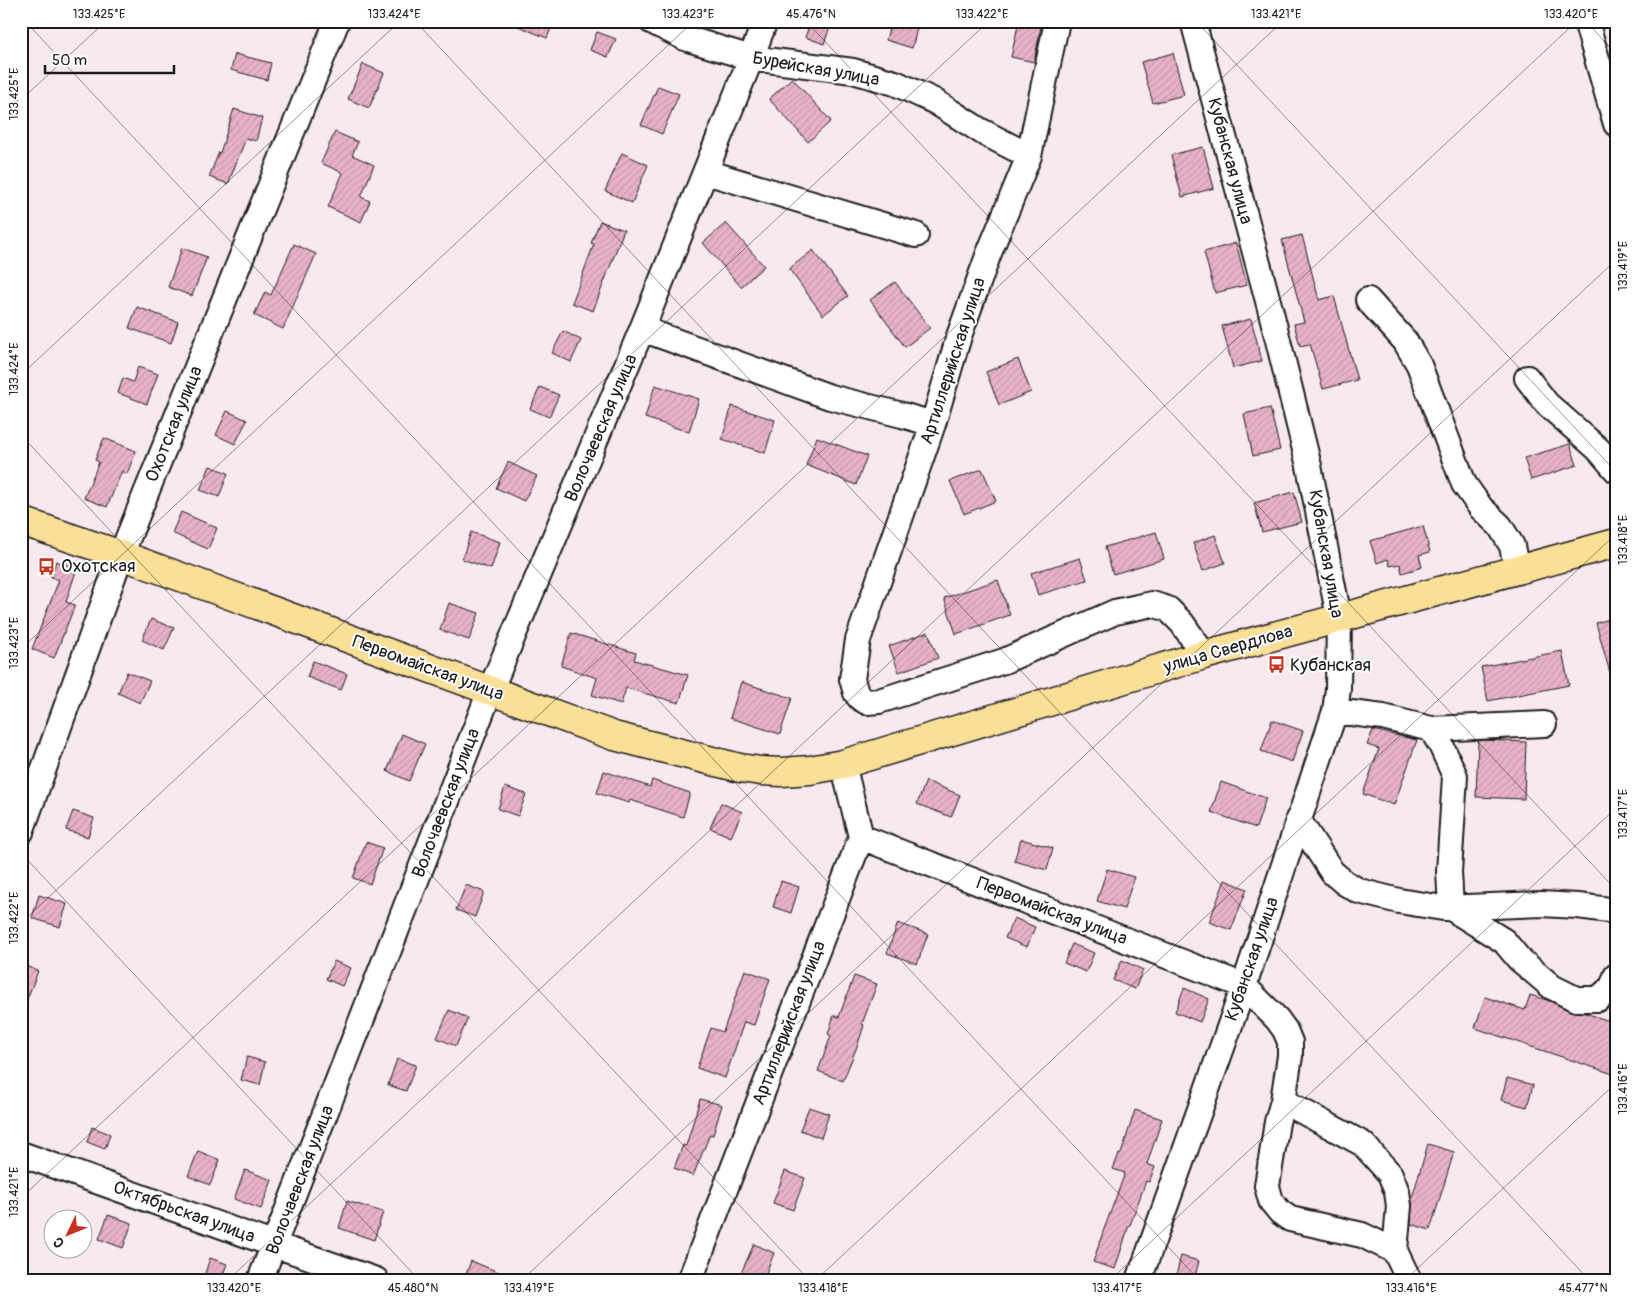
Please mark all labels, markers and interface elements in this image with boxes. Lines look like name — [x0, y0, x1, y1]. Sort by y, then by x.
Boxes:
text: 133.425°E — [73, 7, 125, 22]
text: 133.424°E — [368, 7, 420, 22]
text: 133.423°E — [662, 7, 714, 22]
text: 45.476°N — [786, 7, 836, 22]
text: 133.422°E — [956, 7, 1008, 22]
text: 133.421°E — [1251, 7, 1301, 22]
text: 133.420°E — [1544, 7, 1598, 22]
scale bar — [45, 42, 174, 74]
street label: Бурейская улица — [751, 47, 881, 91]
text: 50 m — [52, 51, 87, 70]
text: 133.425°E — [7, 68, 22, 120]
street label: Кубанская улица — [1202, 95, 1258, 227]
text: 133.419°E — [1616, 241, 1631, 291]
street label: Артиллерийская улица — [915, 275, 991, 447]
text: 133.424°E — [7, 343, 22, 395]
street label: Волочаевская улица — [560, 351, 642, 505]
street label: Охотская улица — [140, 363, 208, 485]
street label: Кубанская улица — [1303, 488, 1349, 620]
text: 133.418°E — [1616, 515, 1631, 565]
place label: Охотская — [61, 555, 135, 578]
bus stop icon: Охотская — [37, 556, 57, 576]
text: 133.423°E — [7, 617, 22, 669]
street label: улица Свердлова — [1160, 620, 1295, 679]
street label: Первомайская улица — [349, 630, 507, 706]
place label: Кубанская — [1290, 654, 1371, 677]
bus stop icon: Кубанская — [1266, 655, 1286, 675]
street label: Волочаевская улица — [407, 725, 485, 881]
text: 133.417°E — [1616, 789, 1631, 839]
street label: Первомайская улица — [973, 872, 1131, 950]
text: 133.422°E — [7, 892, 22, 944]
street label: Кубанская улица — [1220, 894, 1284, 1024]
street label: Артиллерийская улица — [747, 938, 831, 1108]
text: 133.416°E — [1616, 1064, 1631, 1114]
street label: Волочаевская улица — [261, 1102, 339, 1258]
text: 133.421°E — [7, 1167, 22, 1217]
street label: Октябрьская улица — [110, 1176, 258, 1248]
north arrow — [42, 1208, 92, 1258]
text: С — [49, 1233, 68, 1251]
text: 133.420°E — [207, 1281, 261, 1296]
text: 45.480°N — [388, 1281, 438, 1296]
text: 133.419°E — [504, 1281, 554, 1296]
text: 133.418°E — [798, 1281, 848, 1296]
text: 133.417°E — [1092, 1281, 1142, 1296]
text: 133.416°E — [1386, 1281, 1436, 1296]
text: 45.477°N — [1558, 1281, 1608, 1296]

